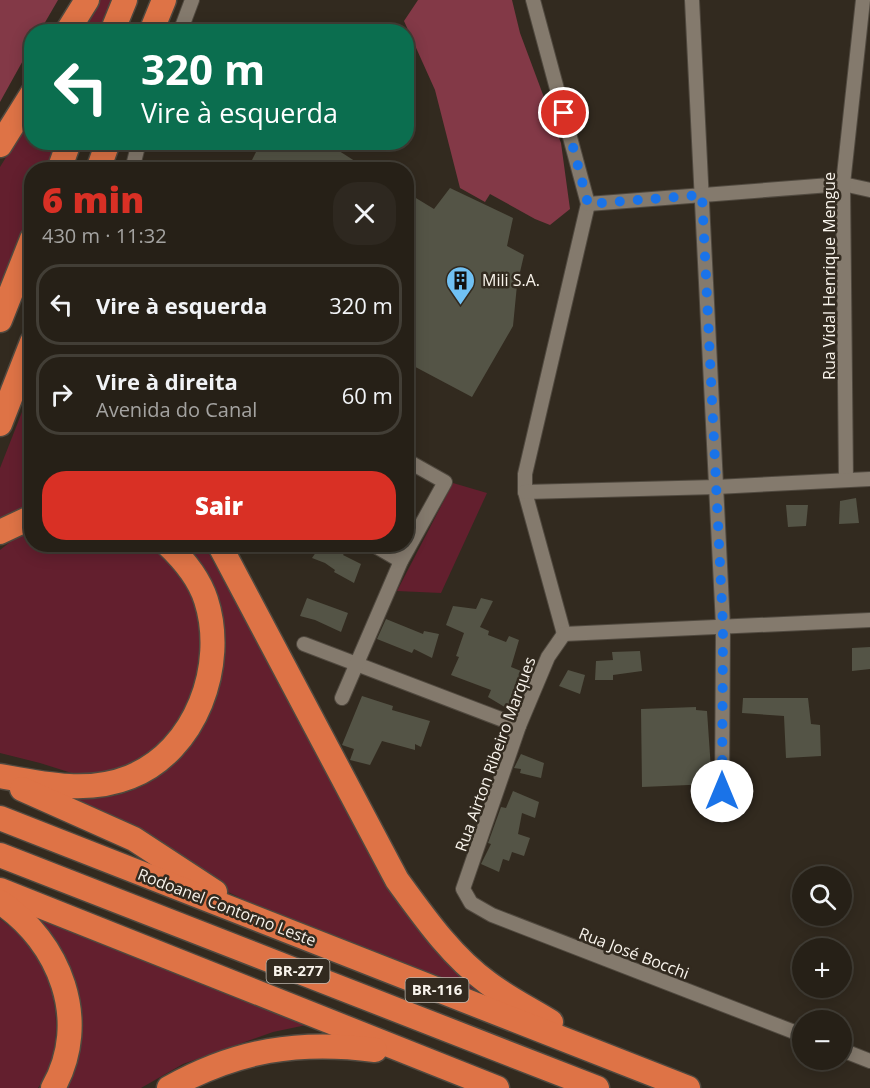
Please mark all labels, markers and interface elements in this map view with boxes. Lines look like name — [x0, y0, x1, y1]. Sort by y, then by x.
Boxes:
text: 320 m — [141, 40, 265, 97]
icon: left — [42, 48, 120, 126]
pin — [538, 87, 589, 138]
text: Vire à esquerda — [141, 94, 338, 131]
icon: arrive — [547, 96, 580, 129]
street label: Rua Vidal Henrique Mengue — [818, 172, 840, 380]
text: 6 min — [42, 175, 144, 224]
button: close — [333, 182, 396, 245]
text: 430 m · 11:32 — [42, 222, 167, 249]
building icon: Mili S.A. — [445, 264, 477, 306]
place label: Mili S.A. — [482, 269, 540, 291]
icon: left — [45, 288, 78, 321]
text: Vire à esquerda — [96, 290, 267, 320]
text: 320 m — [329, 290, 393, 320]
text: Vire à direita — [96, 366, 238, 396]
icon: right — [45, 378, 78, 411]
text: 60 m — [342, 380, 393, 410]
text: Avenida do Canal — [96, 396, 257, 423]
button: Sair — [42, 471, 396, 540]
street label: Rua Airton Ribeiro Marques — [449, 654, 541, 854]
position arrow — [690, 759, 754, 823]
street label: Rodoanel Contorno Leste — [135, 863, 319, 951]
map controls — [792, 866, 852, 1070]
button: search — [792, 866, 852, 926]
street label: Rua José Bocchi — [576, 922, 692, 984]
button: + — [792, 938, 852, 998]
road number: BR-277 — [266, 959, 330, 983]
road number: BR-116 — [406, 978, 468, 1002]
button: − — [792, 1010, 852, 1070]

